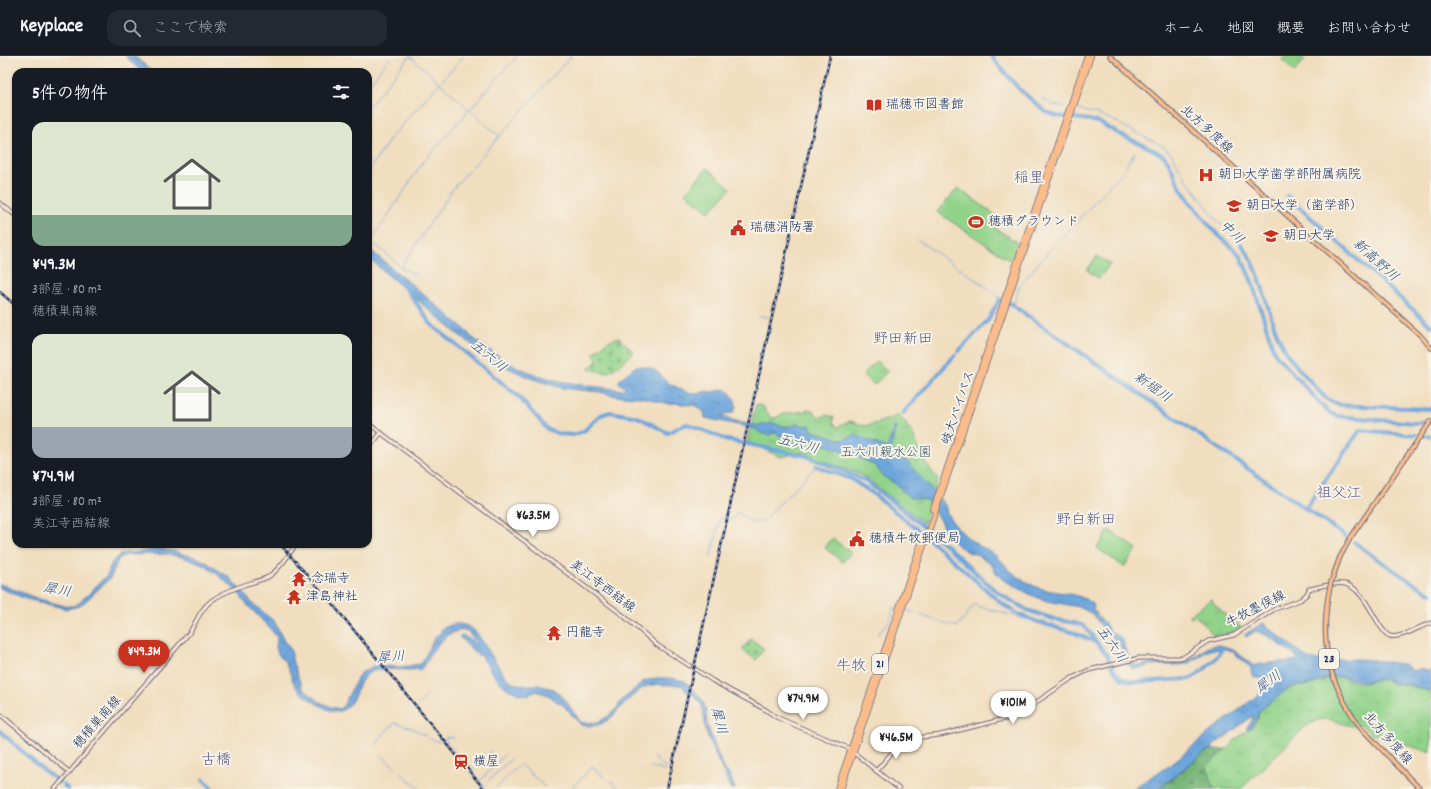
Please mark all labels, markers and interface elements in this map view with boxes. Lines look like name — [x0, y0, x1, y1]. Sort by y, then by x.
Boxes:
search box — [107, 10, 387, 46]
text: Keyplace — [20, 14, 83, 41]
icon: search — [121, 17, 143, 39]
text: ここで検索 — [153, 18, 228, 40]
text: ホーム — [1164, 19, 1205, 39]
text: 地図 — [1227, 19, 1255, 39]
text: 概要 — [1277, 19, 1305, 39]
text: お問い合わせ — [1327, 19, 1411, 39]
icon: filters — [330, 81, 352, 103]
text: 5件の物件 — [32, 83, 108, 107]
library icon: 瑞穂市図書館 — [865, 96, 883, 114]
place label: 瑞穂市図書館 — [886, 96, 964, 115]
street label: 北方多度線 — [1175, 101, 1237, 159]
icon: home — [156, 148, 228, 220]
hospital icon: 朝日大学歯学部附属病院 — [1197, 166, 1215, 184]
place label: 朝日大学歯学部附属病院 — [1218, 166, 1361, 185]
district label: 稲里 — [1014, 168, 1044, 190]
school or university icon: 朝日大学（歯学部） — [1225, 197, 1243, 215]
place label: 朝日大学（歯学部） — [1246, 197, 1363, 216]
sports icon: 穂積グラウンド — [967, 213, 985, 231]
place label: 穂積グラウンド — [988, 213, 1079, 232]
water label: 中川 — [1214, 216, 1248, 250]
public building icon: 瑞穂消防署 — [729, 219, 747, 237]
place label: 瑞穂消防署 — [750, 219, 815, 238]
school or university icon: 朝日大学 — [1262, 227, 1280, 245]
place label: 朝日大学 — [1283, 227, 1335, 246]
water label: 新高野川 — [1348, 235, 1402, 287]
text: ¥49.3M — [32, 254, 75, 278]
text: 3部屋 · 80 m² — [32, 281, 102, 300]
text: 穂積巣南線 — [32, 303, 97, 322]
district label: 野田新田 — [873, 329, 933, 351]
water label: 五六川 — [465, 336, 511, 378]
icon: home — [156, 360, 228, 432]
street label: 岐大バイパス — [937, 368, 981, 448]
water label: 新堀川 — [1129, 368, 1175, 408]
water label: 五六川 — [775, 430, 821, 460]
park label: 五六川親水公園 — [840, 444, 932, 463]
text: ¥74.9M — [32, 466, 74, 490]
district label: 祖父江 — [1316, 483, 1362, 505]
text: 3部屋 · 80 m² — [32, 493, 102, 512]
pin: ¥63.5M — [500, 504, 566, 538]
text: ¥63.5M — [516, 507, 550, 526]
district label: 野白新田 — [1056, 510, 1116, 532]
text: 美江寺西結線 — [32, 515, 110, 534]
public building icon: 穂積牛牧郵便局 — [848, 530, 866, 548]
place label: 穂積牛牧郵便局 — [869, 530, 960, 549]
street label: 美江寺西結線 — [565, 556, 640, 619]
temple icon: 念瑞寺 — [290, 570, 308, 588]
place label: 念瑞寺 — [311, 570, 350, 589]
water label: 犀川 — [41, 579, 73, 603]
street label: 牛牧墨俣線 — [1223, 586, 1290, 633]
temple icon: 津島神社 — [285, 588, 303, 606]
place label: 津島神社 — [306, 588, 358, 607]
water label: 五六川 — [1091, 622, 1131, 668]
temple icon: 円龍寺 — [545, 624, 563, 642]
place label: 円龍寺 — [566, 624, 605, 643]
pin: ¥49.3M — [111, 640, 177, 674]
text: ¥49.3M — [127, 643, 161, 662]
water label: 犀川 — [376, 647, 406, 669]
road number: 23 — [1319, 649, 1339, 669]
road number: 21 — [872, 654, 888, 674]
district label: 牛牧 — [836, 656, 866, 678]
water label: 犀川 — [1252, 667, 1286, 699]
pin: ¥74.9M — [770, 687, 836, 721]
text: ¥74.9M — [787, 690, 819, 709]
street label: 穂積巣南線 — [70, 691, 127, 754]
pin: ¥101M — [985, 691, 1041, 725]
text: ¥101M — [1000, 694, 1026, 713]
water label: 犀川 — [705, 705, 731, 737]
street label: 北方多度線 — [1358, 708, 1416, 770]
pin: ¥46.5M — [863, 726, 929, 760]
text: ¥46.5M — [879, 729, 913, 748]
district label: 古橋 — [201, 750, 231, 772]
station icon: 横屋 — [452, 753, 470, 771]
place label: 横屋 — [473, 753, 499, 772]

